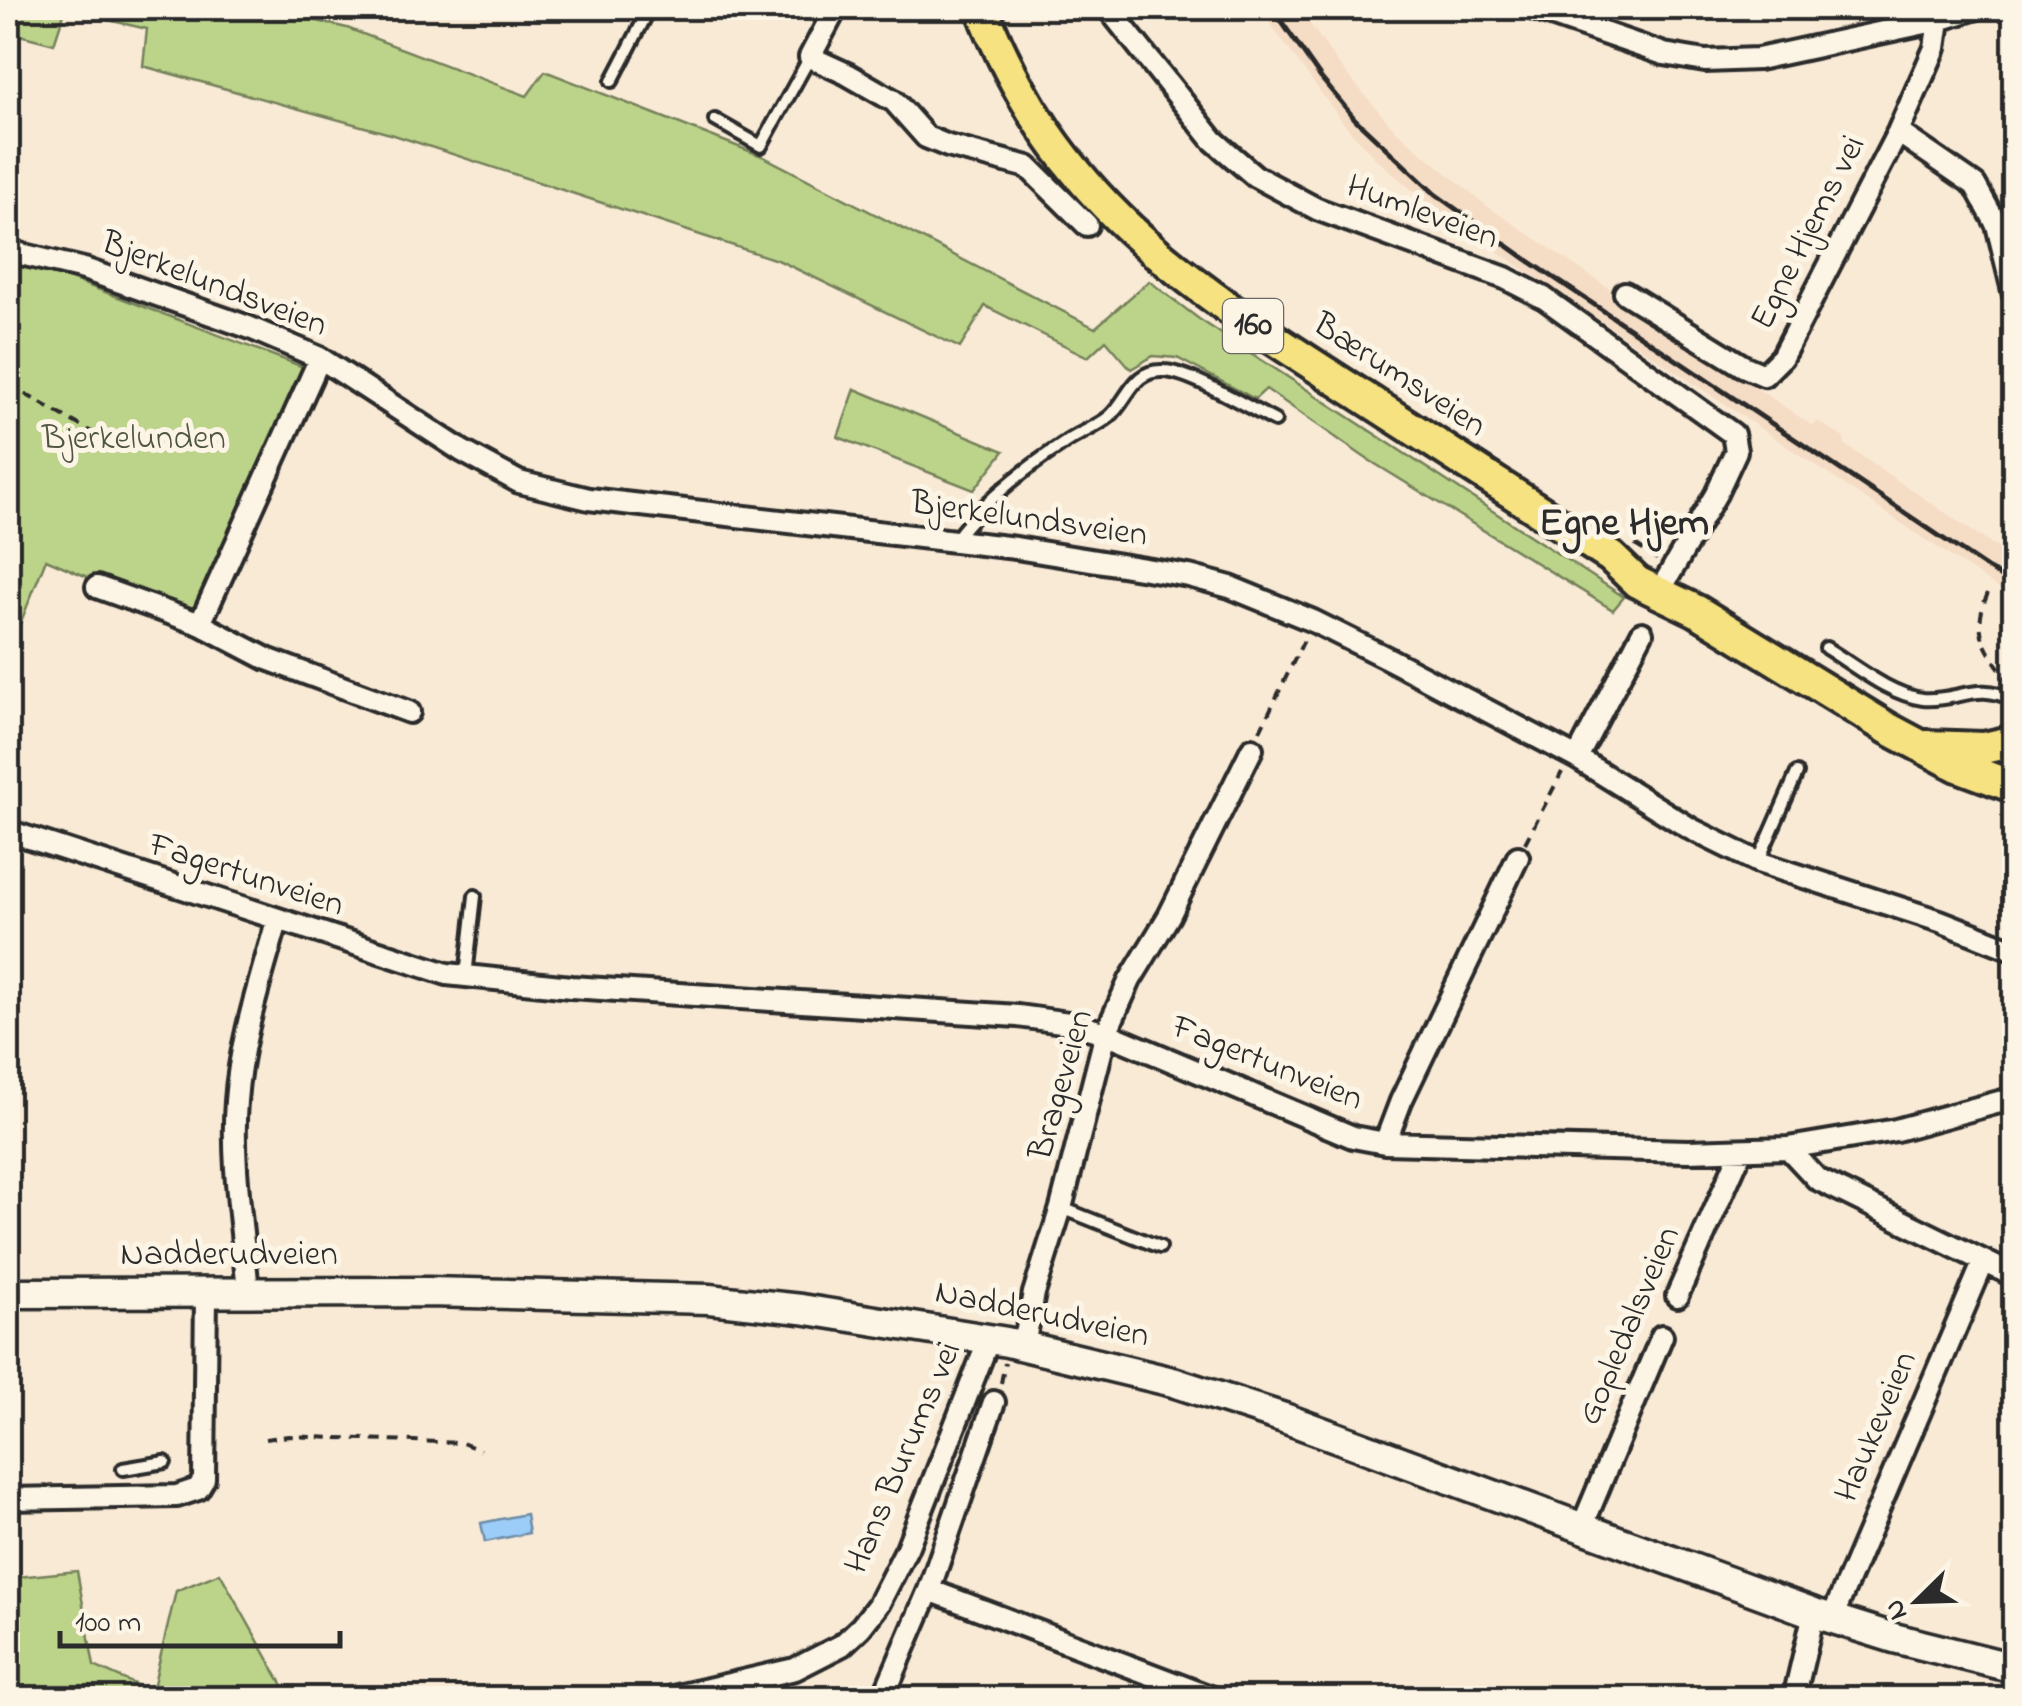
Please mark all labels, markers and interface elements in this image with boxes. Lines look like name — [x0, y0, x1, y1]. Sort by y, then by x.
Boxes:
street label: Egne Hjems vei — [1738, 127, 1880, 339]
street label: Humleveien — [1339, 162, 1505, 264]
street label: Bjerkelundsveien — [93, 218, 334, 351]
road number: 160 — [1223, 299, 1283, 353]
street label: Bærumsveien — [1301, 300, 1496, 451]
park label: Bjerkelunden — [41, 414, 226, 465]
street label: Bjerkelundsveien — [907, 478, 1150, 562]
district label: Egne Hjem — [1539, 495, 1709, 554]
street label: Fagertunveien — [141, 820, 350, 932]
street label: Fagertunveien — [1163, 1002, 1370, 1126]
street label: Brageveien — [1016, 1004, 1108, 1167]
street label: Gopledalsveien — [1565, 1219, 1695, 1433]
street label: Nadderudveien — [120, 1230, 338, 1281]
street label: Nadderudveien — [930, 1267, 1154, 1363]
street label: Hans Burums vei — [832, 1334, 976, 1582]
street label: Haukeveien — [1822, 1344, 1932, 1510]
north arrow — [1867, 1551, 1967, 1651]
scale bar — [60, 1586, 340, 1648]
text: N — [1875, 1593, 1920, 1626]
text: 100 m — [75, 1602, 141, 1646]

